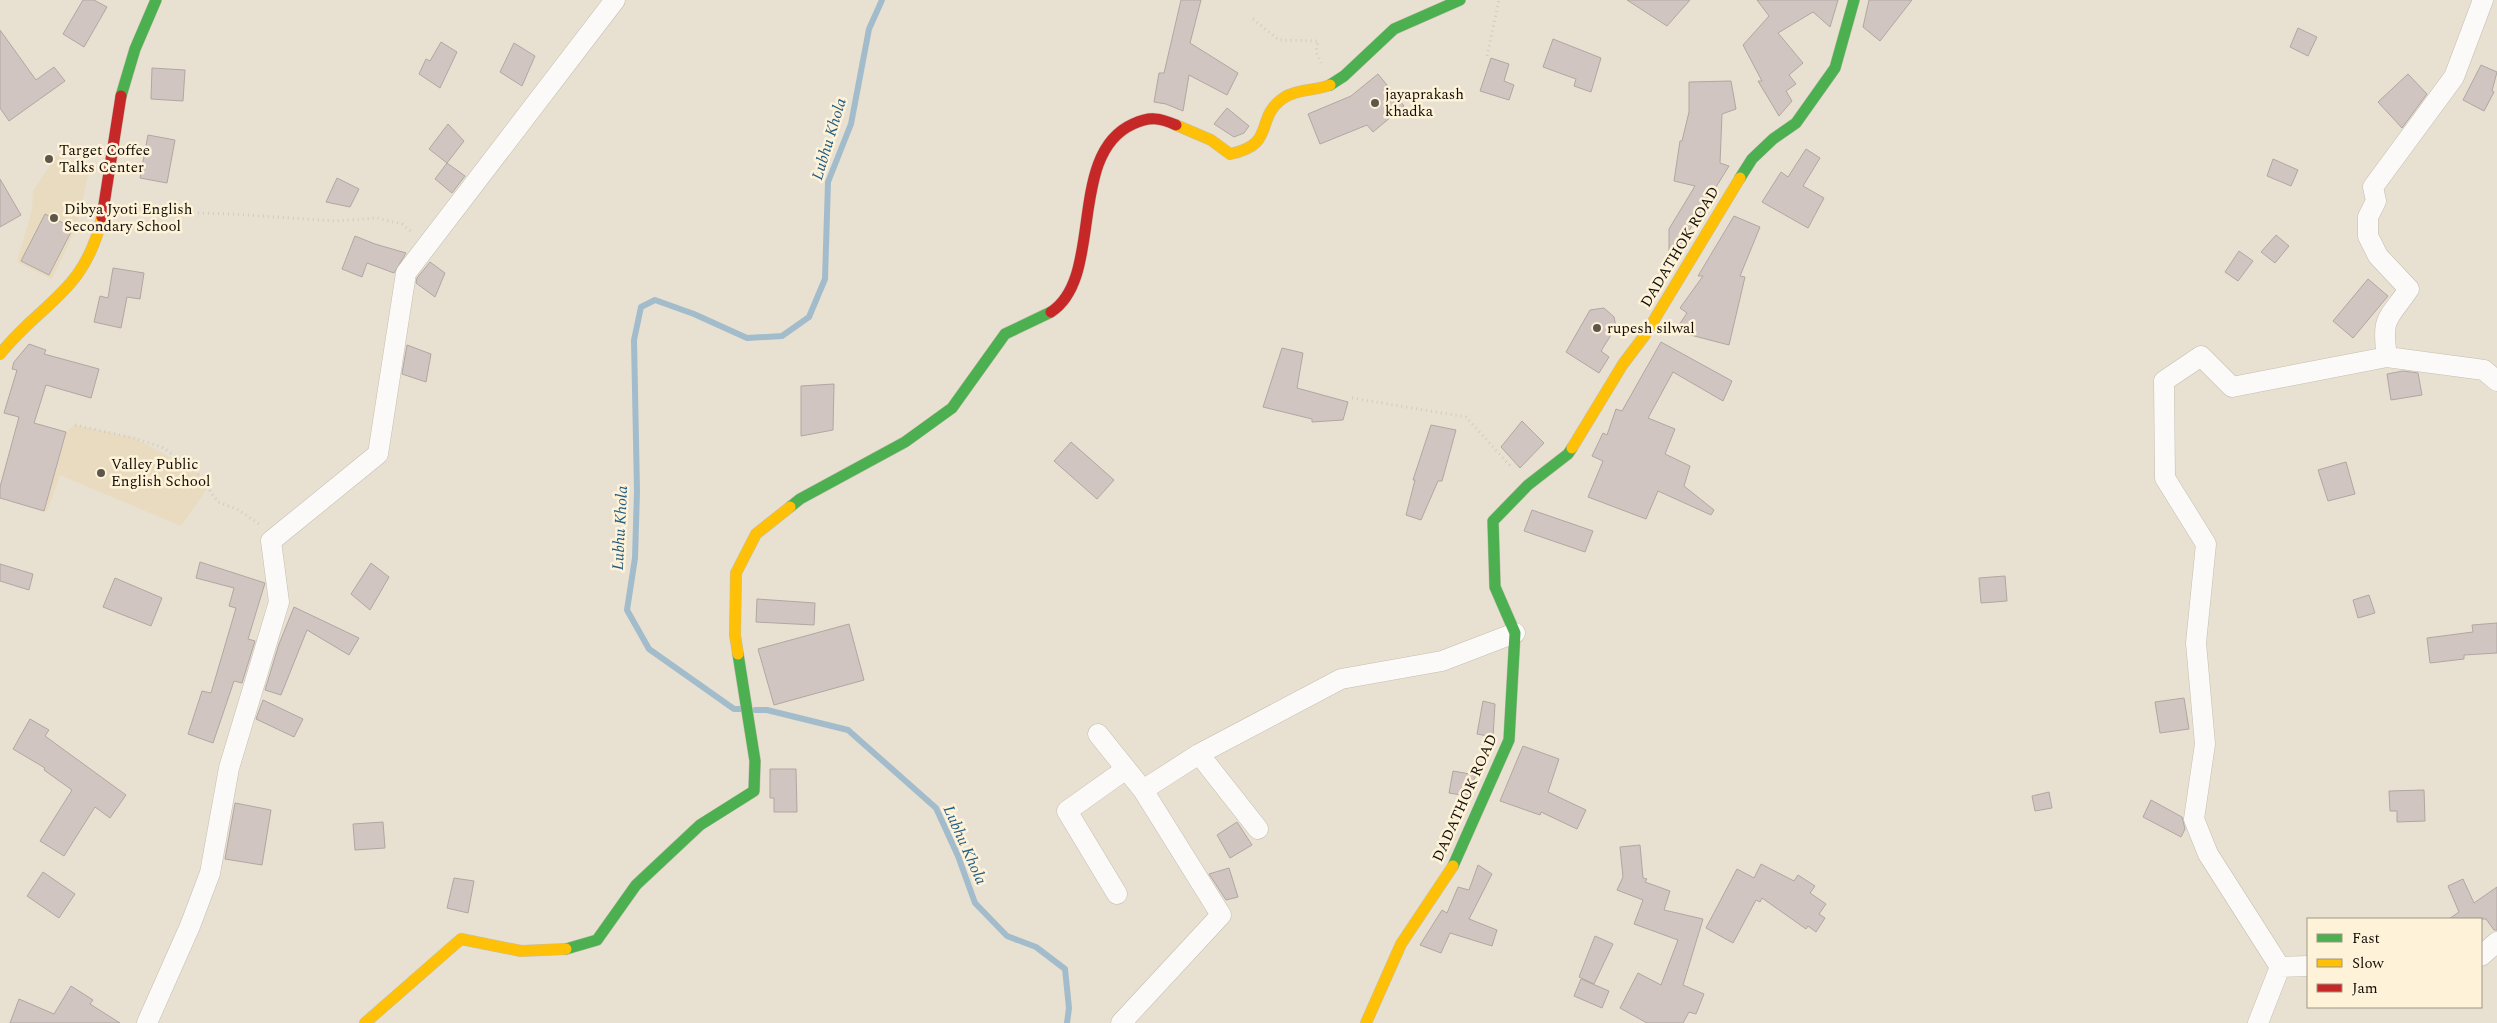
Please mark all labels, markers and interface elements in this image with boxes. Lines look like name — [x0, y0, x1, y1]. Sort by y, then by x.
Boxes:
place label: jayaprakash khadka — [1385, 83, 1464, 123]
water label: Lubhu Khola — [805, 95, 853, 183]
marker: jayaprakash khadka — [1369, 97, 1381, 109]
place label: Target Coffee Talks Center — [59, 139, 150, 179]
marker: Target Coffee Talks Center — [43, 153, 55, 165]
street label: DADATHOK ROAD — [1635, 182, 1725, 312]
place label: Dibya Jyoti English Secondary School — [64, 198, 193, 238]
marker: Dibya Jyoti English Secondary School — [48, 212, 60, 224]
place label: rupesh silwal — [1607, 317, 1695, 340]
marker: rupesh silwal — [1591, 322, 1603, 334]
place label: Valley Public English School — [111, 453, 210, 493]
marker: Valley Public English School — [95, 467, 107, 479]
water label: Lubhu Khola — [606, 485, 634, 571]
street label: DADATHOK ROAD — [1426, 730, 1504, 866]
water label: Lubhu Khola — [937, 801, 993, 889]
legend — [2307, 918, 2482, 1008]
text: Fast — [2352, 927, 2380, 950]
text: Slow — [2352, 952, 2384, 975]
text: Jam — [2352, 977, 2378, 1000]

